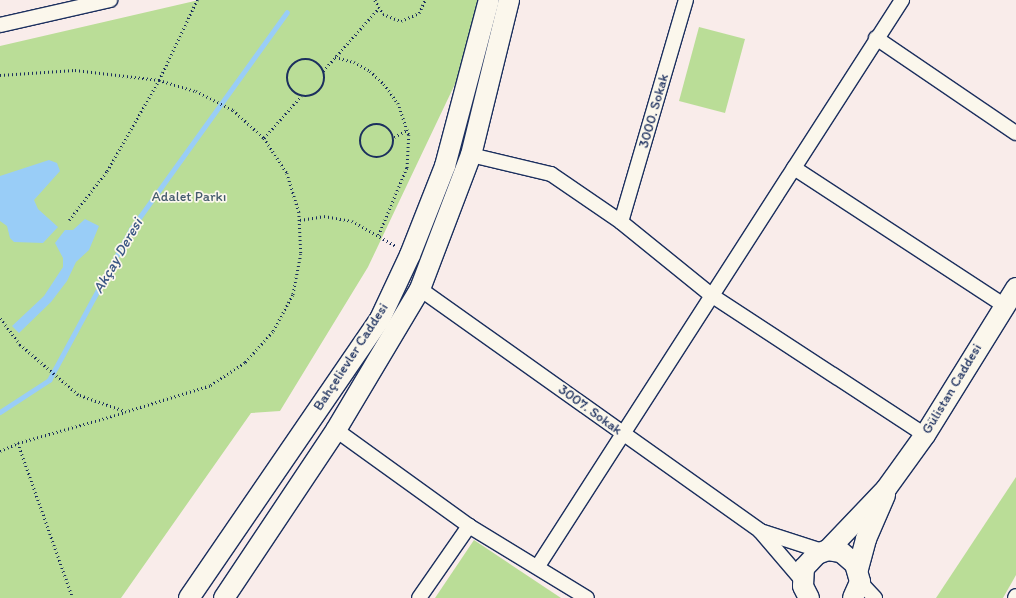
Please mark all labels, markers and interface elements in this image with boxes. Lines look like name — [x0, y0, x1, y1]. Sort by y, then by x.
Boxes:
street label: 3000. Sokak — [635, 72, 673, 150]
park label: Adalet Parkı — [152, 189, 226, 205]
water label: Akçay Deresi — [89, 215, 147, 297]
street label: Bahçelievler Caddesi — [310, 300, 392, 414]
street label: Gülistan Caddesi — [918, 341, 986, 437]
street label: 3007. Sokak — [555, 381, 625, 439]

